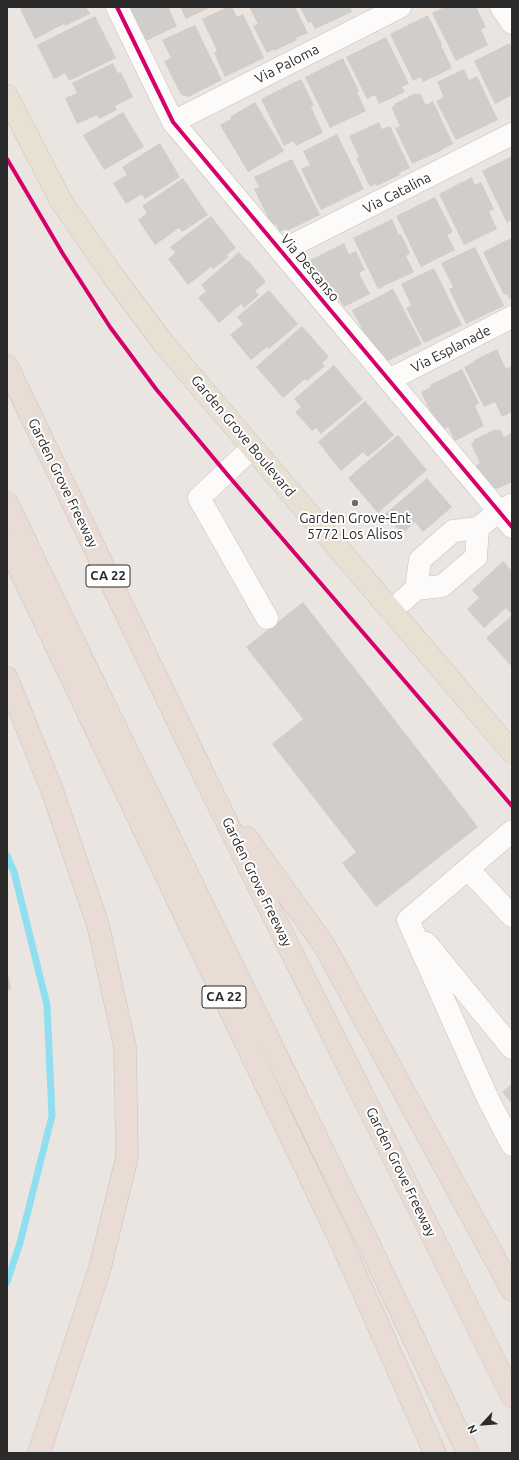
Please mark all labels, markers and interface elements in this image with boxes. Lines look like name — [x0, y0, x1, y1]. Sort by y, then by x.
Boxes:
street label: Via Paloma — [252, 41, 322, 87]
street label: Via Catalina — [360, 169, 434, 217]
street label: Via Descanso — [277, 231, 343, 305]
street label: Via Esplanade — [408, 322, 494, 376]
street label: Garden Grove Boulevard — [187, 372, 299, 500]
street label: Garden Grove Freeway — [24, 415, 102, 551]
marker: Garden Grove-Ent 5772 Los Alisos — [350, 498, 360, 508]
place label: Garden Grove-Ent 5772 Los Alisos — [299, 510, 411, 542]
road number: CA 22 — [86, 565, 130, 587]
street label: Garden Grove Freeway — [218, 814, 296, 950]
road number: CA 22 — [202, 986, 246, 1008]
street label: Garden Grove Freeway — [362, 1104, 440, 1240]
north arrow — [463, 1404, 503, 1444]
text: N — [465, 1423, 479, 1436]

